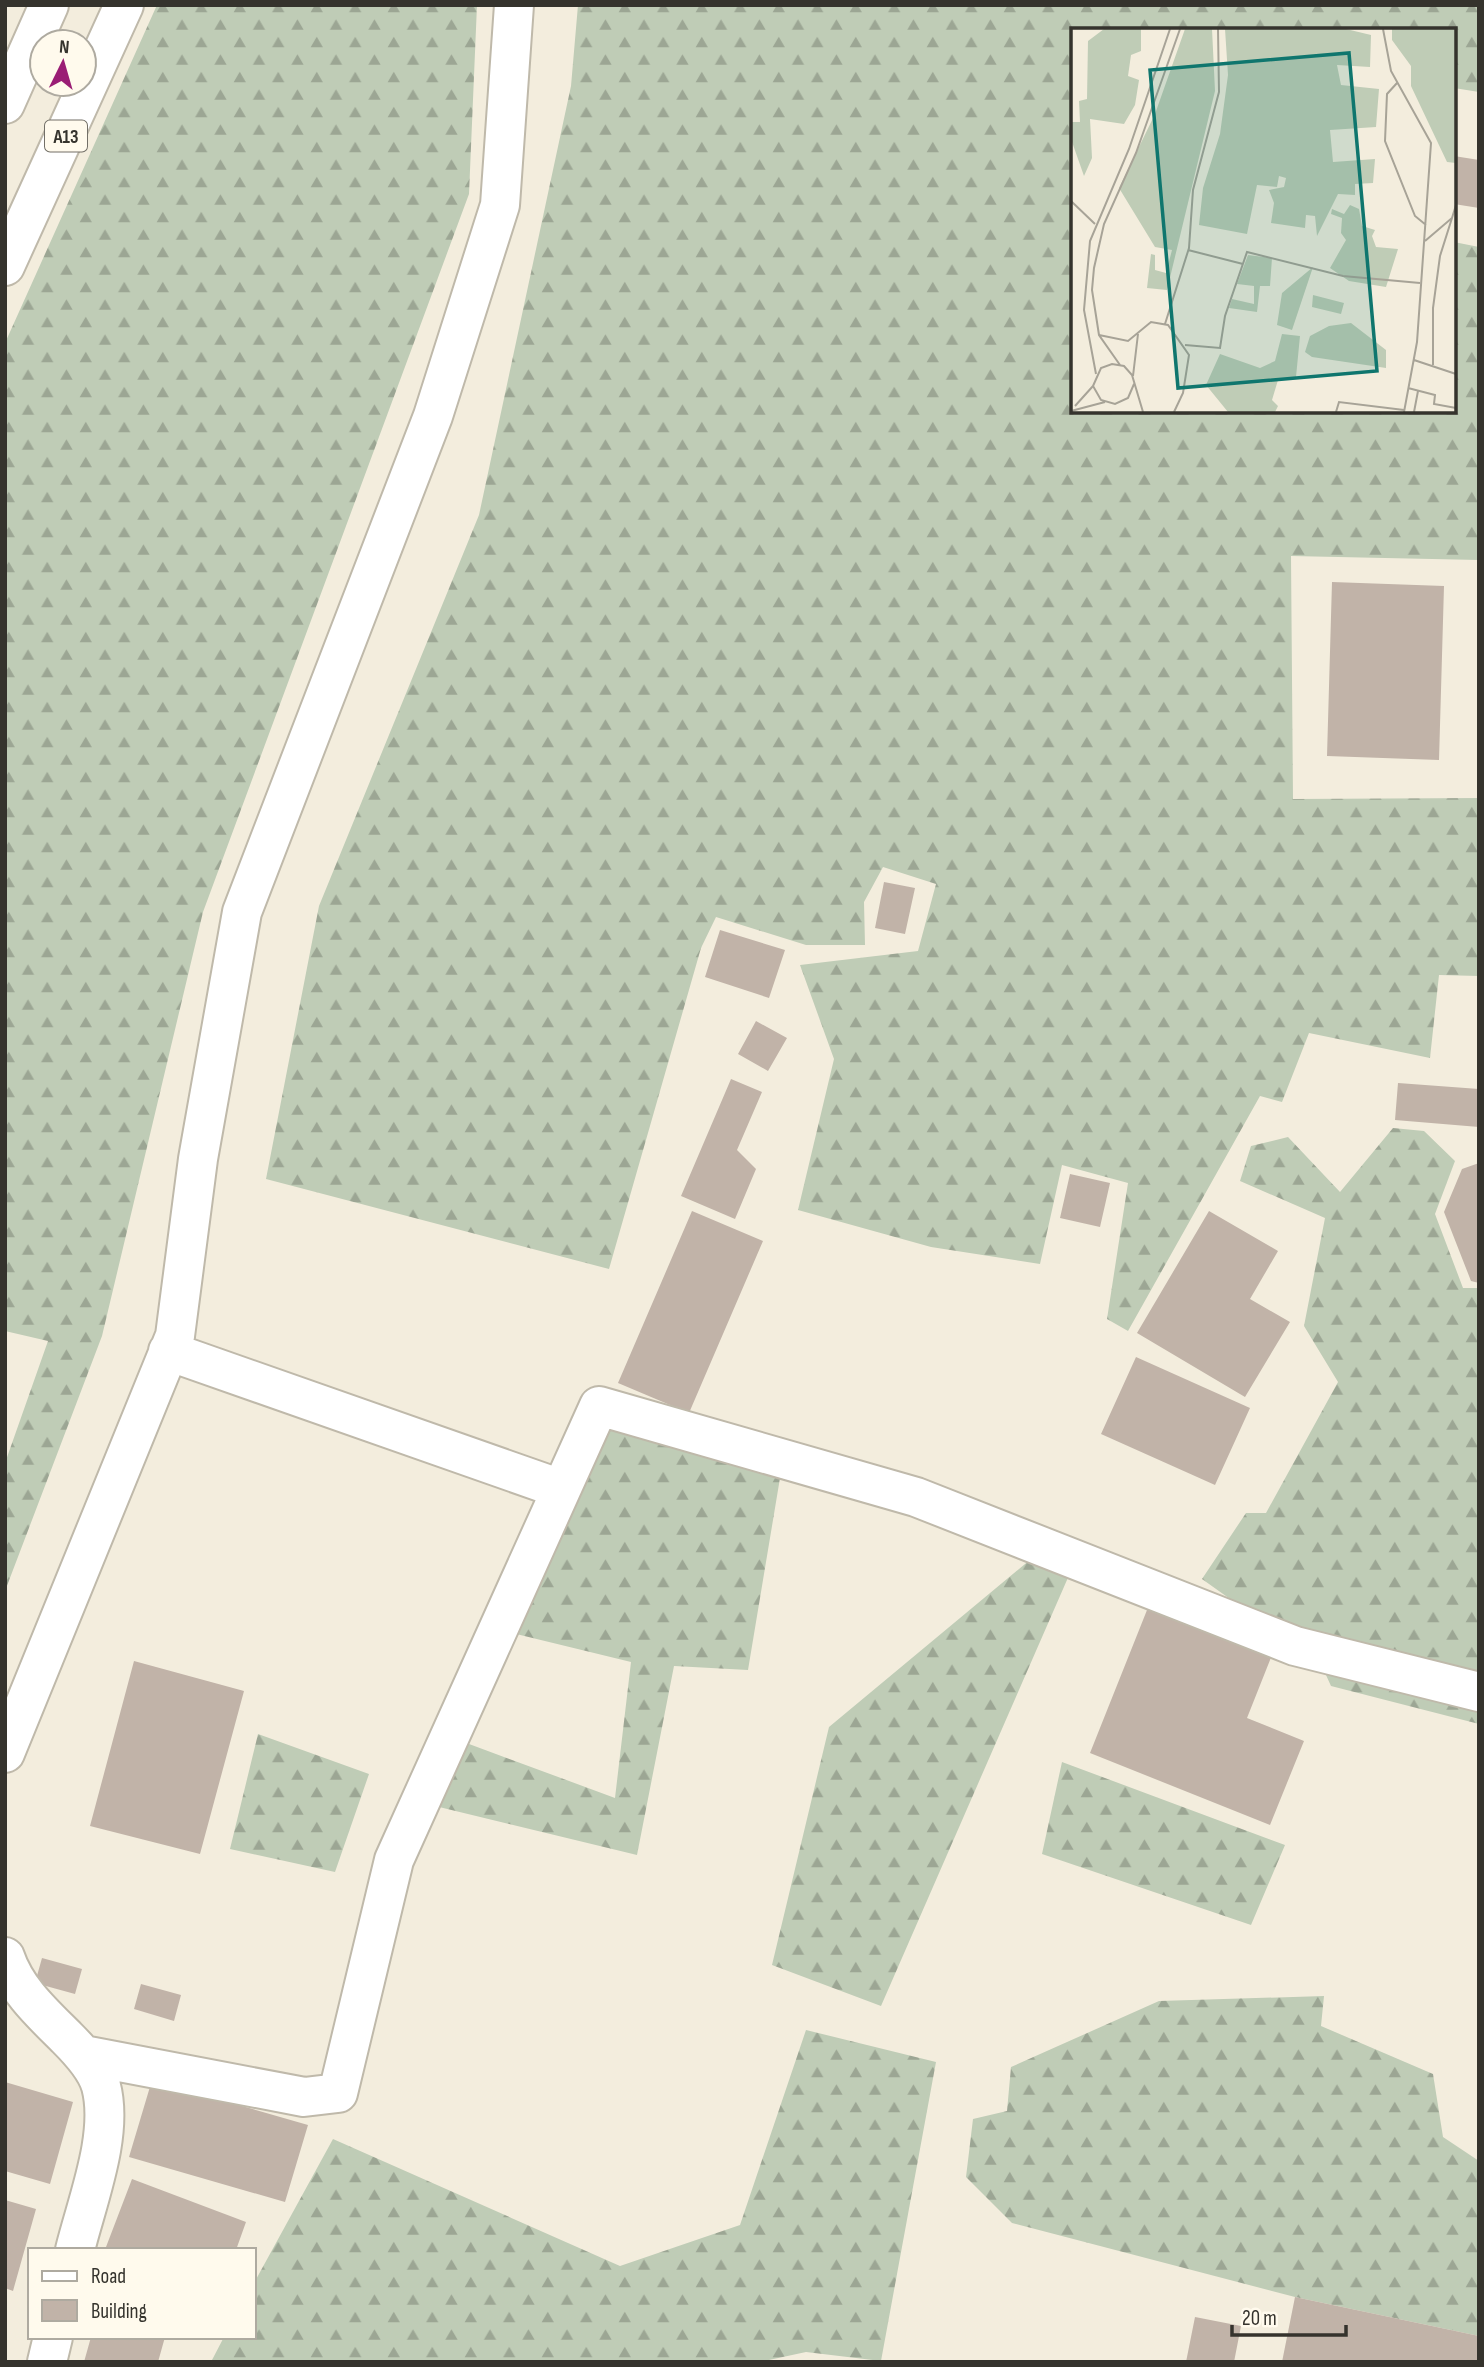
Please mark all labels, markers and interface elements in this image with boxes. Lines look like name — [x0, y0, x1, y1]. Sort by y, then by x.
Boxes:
north arrow — [28, 28, 98, 98]
inset map — [1071, 28, 1456, 413]
text: N — [58, 36, 70, 59]
road number: A13 — [45, 120, 87, 152]
legend — [28, 2248, 256, 2339]
text: Road — [91, 2264, 126, 2289]
scale bar — [1232, 2294, 1346, 2338]
text: Building — [91, 2299, 147, 2324]
text: 20 m — [1242, 2306, 1277, 2331]

